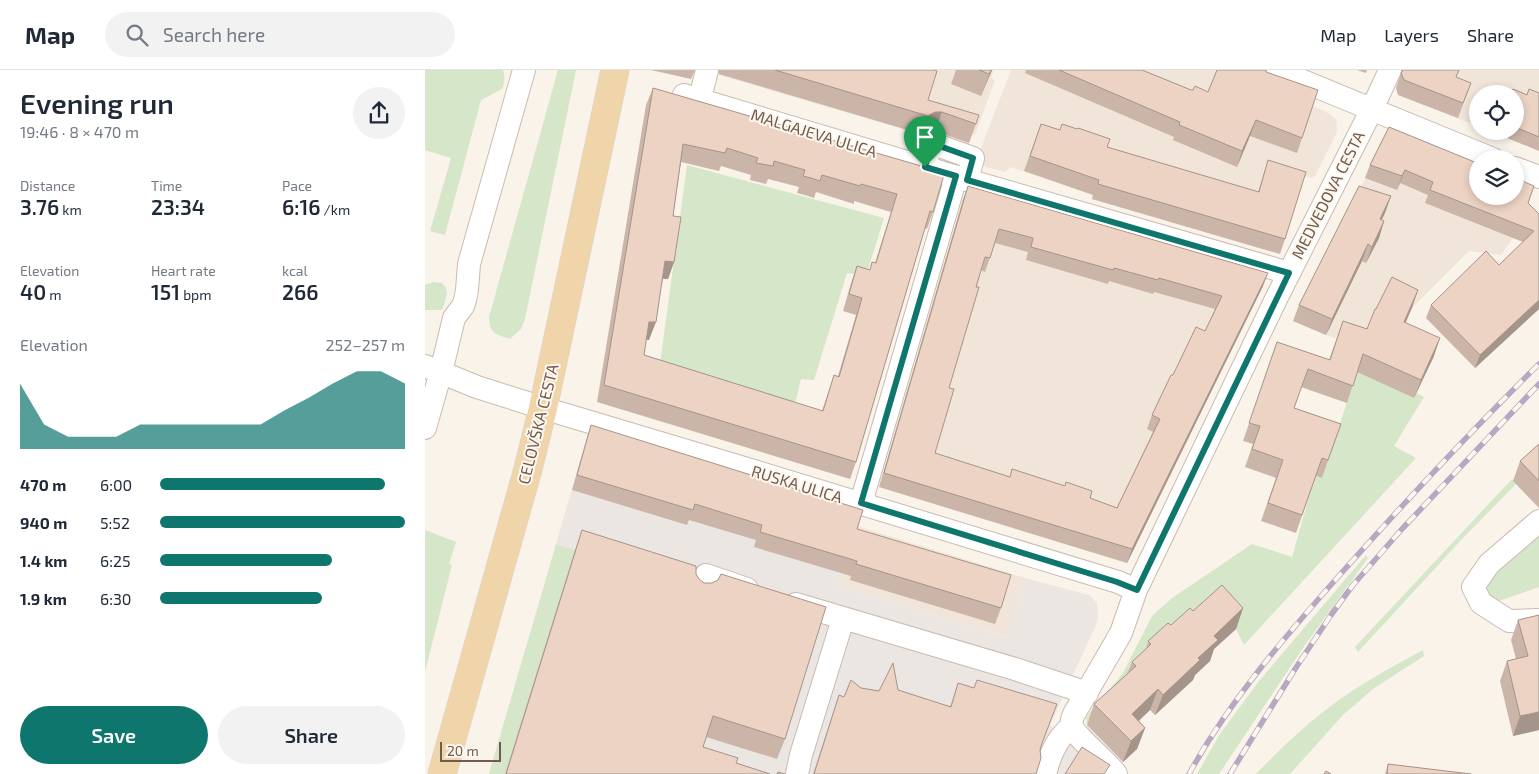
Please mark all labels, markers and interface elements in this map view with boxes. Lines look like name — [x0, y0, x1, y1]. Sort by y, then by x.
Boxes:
search box — [105, 12, 455, 57]
text: Map — [25, 20, 75, 49]
icon: search — [123, 21, 151, 49]
text: Search here — [163, 23, 265, 46]
text: Map — [1320, 24, 1356, 46]
text: Layers — [1384, 24, 1439, 46]
text: Share — [1467, 24, 1514, 46]
map controls — [1469, 85, 1524, 205]
button: locate — [1469, 85, 1524, 140]
text: Evening run — [20, 86, 174, 120]
button: share — [353, 87, 405, 139]
street label: MALGAJEVA ULICA — [749, 104, 880, 161]
pin — [904, 116, 946, 167]
text: 19:46 · 8 × 470 m — [20, 122, 139, 141]
icon: arrive — [911, 123, 939, 151]
street label: MEDVEDOVA CESTA — [1287, 128, 1368, 262]
button: layers — [1469, 150, 1524, 205]
text: Distance — [20, 177, 75, 194]
text: Time — [151, 177, 182, 194]
text: Pace — [282, 177, 312, 194]
text: 3.76 — [20, 194, 59, 219]
text: 23:34 — [151, 194, 205, 219]
text: 6:16 — [282, 194, 320, 219]
text: km — [59, 201, 82, 218]
text: /km — [320, 201, 350, 218]
text: Elevation — [20, 262, 79, 279]
text: Heart rate — [151, 262, 216, 279]
text: kcal — [282, 262, 308, 279]
text: 40 — [20, 279, 46, 304]
text: 151 — [151, 279, 180, 304]
text: 266 — [282, 279, 318, 304]
text: m — [46, 286, 62, 303]
text: bpm — [180, 286, 212, 303]
text: Elevation — [20, 335, 88, 354]
text: 252–257 m — [326, 335, 405, 354]
street label: CELOVŠKA CESTA — [513, 362, 562, 486]
street label: RUSKA ULICA — [749, 461, 845, 506]
text: 470 m — [20, 475, 66, 494]
text: 6:00 — [100, 475, 132, 494]
text: 940 m — [20, 513, 67, 532]
text: 5:52 — [100, 513, 130, 532]
text: 1.4 km — [20, 551, 67, 570]
text: 6:25 — [100, 551, 131, 570]
text: 1.9 km — [20, 589, 67, 608]
text: 6:30 — [100, 589, 131, 608]
button: Save — [20, 706, 208, 764]
button: Share — [218, 706, 405, 764]
scale bar — [440, 739, 501, 762]
text: 20 m — [447, 742, 479, 759]

